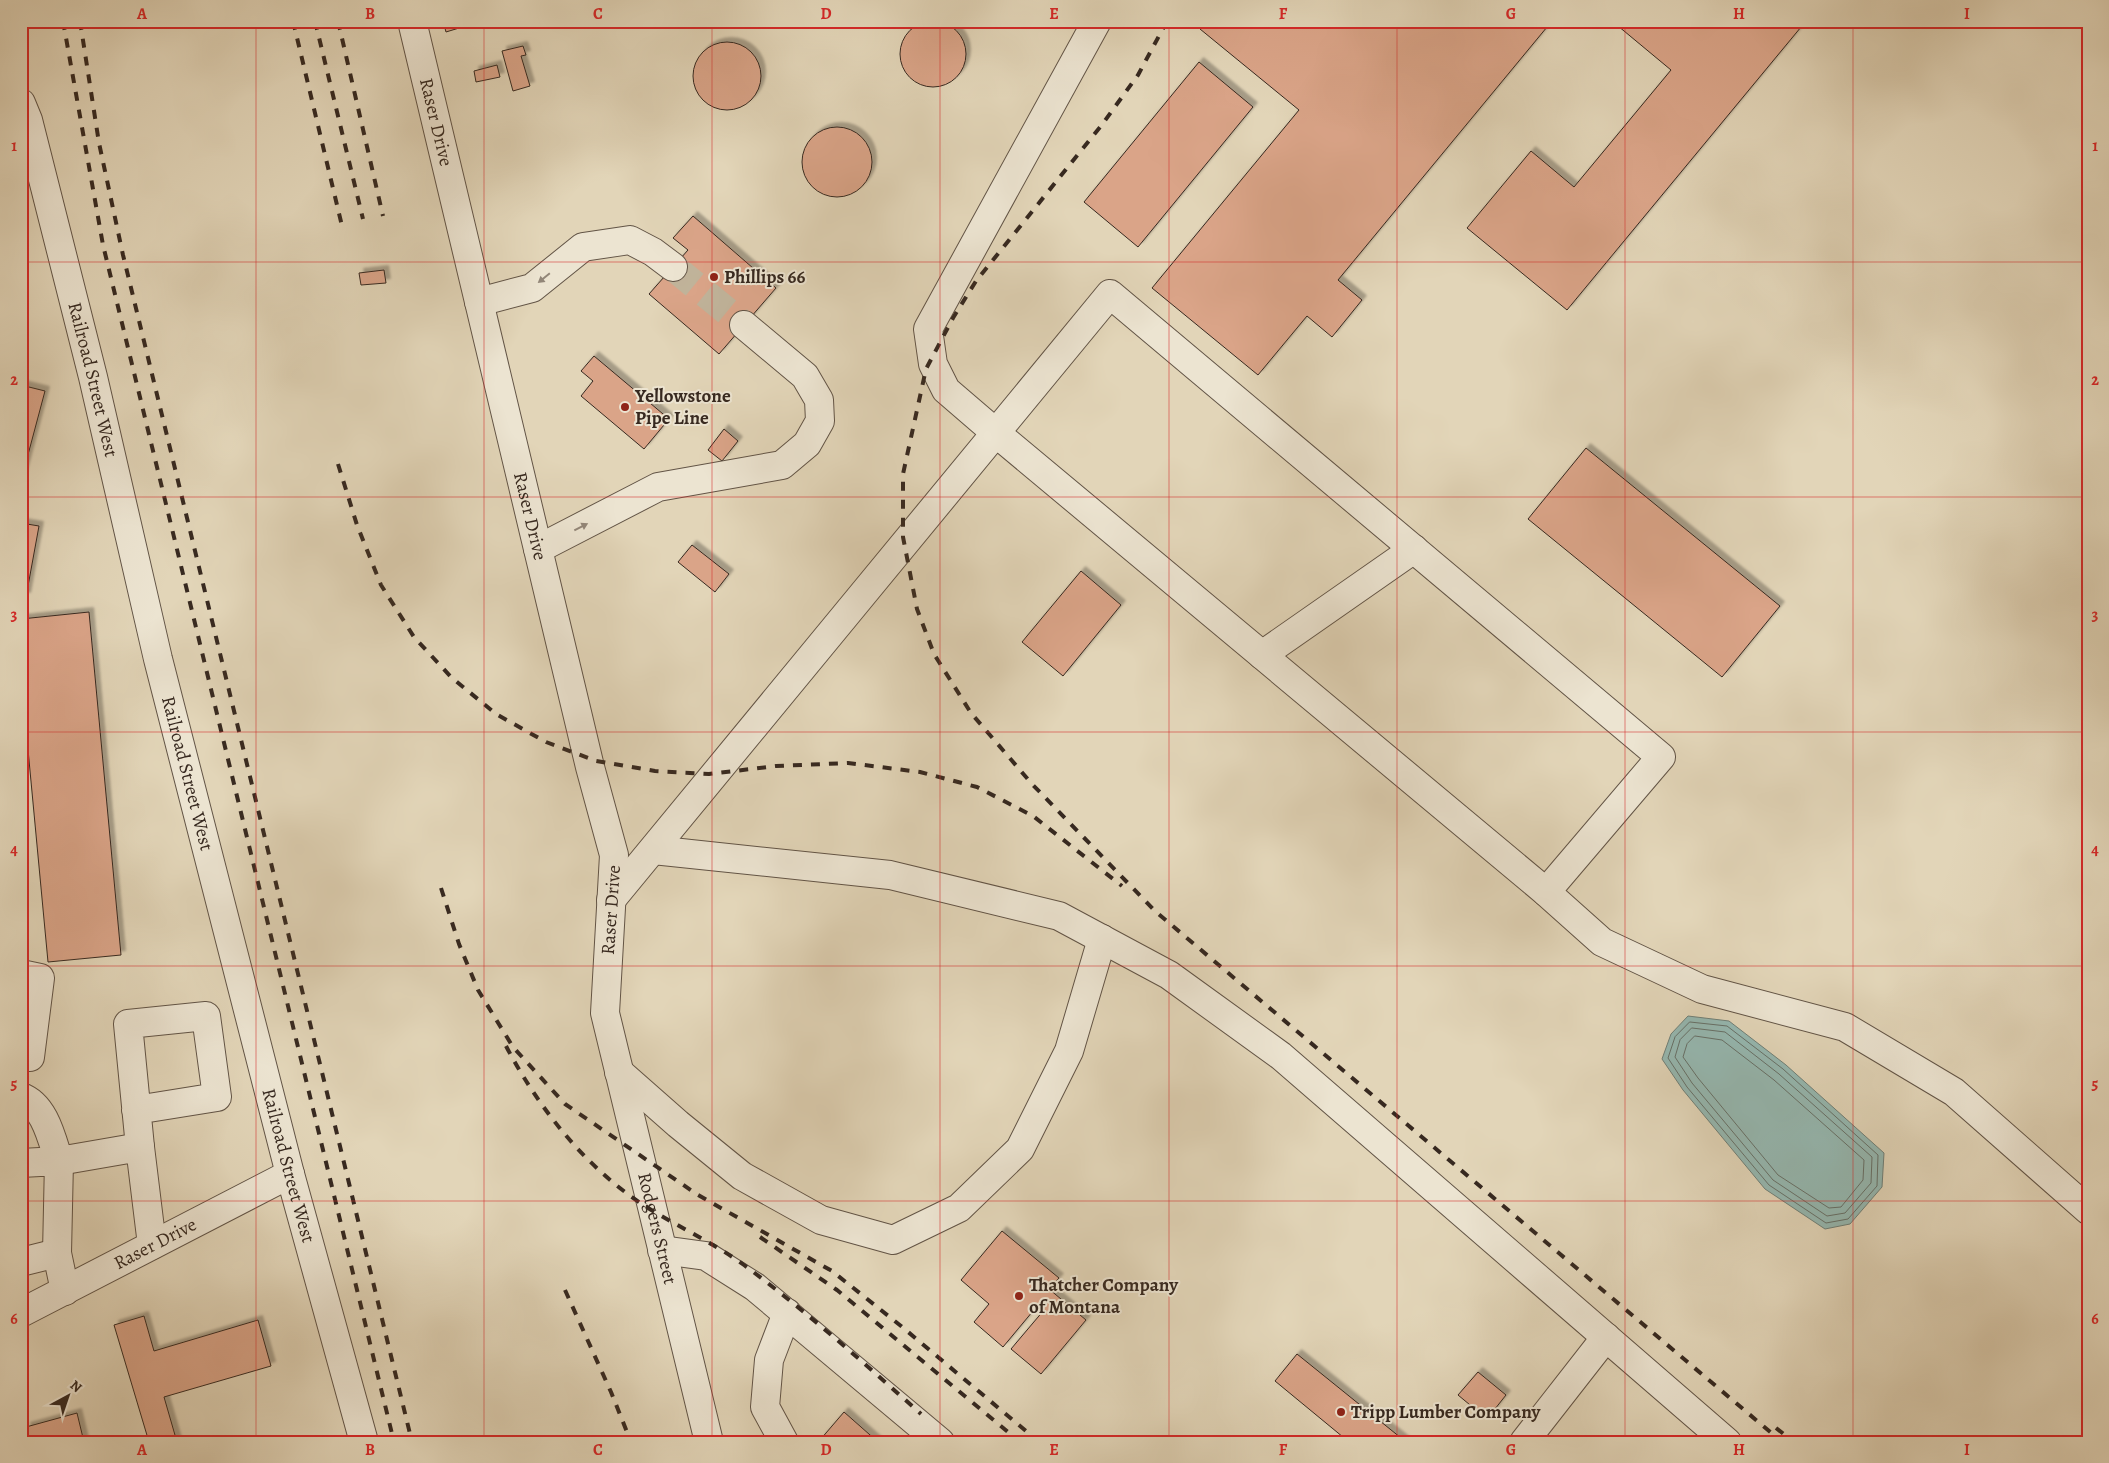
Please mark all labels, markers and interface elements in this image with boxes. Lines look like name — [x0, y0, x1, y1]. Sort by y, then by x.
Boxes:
text: A — [136, 3, 148, 25]
text: B — [365, 3, 375, 25]
text: C — [593, 3, 603, 25]
text: D — [820, 3, 832, 25]
text: E — [1049, 3, 1059, 25]
text: F — [1279, 3, 1288, 25]
text: G — [1506, 3, 1516, 25]
text: H — [1733, 3, 1745, 25]
text: I — [1964, 3, 1970, 25]
street label: Raser Drive — [413, 75, 459, 169]
text: 1 — [11, 135, 17, 157]
text: 1 — [2092, 135, 2098, 157]
place label: Phillips 66 — [724, 264, 805, 290]
marker: Phillips 66 — [708, 271, 720, 283]
one-way arrow — [538, 272, 551, 283]
street label: Railroad Street West — [62, 299, 124, 460]
text: 2 — [10, 369, 18, 391]
text: 2 — [2091, 369, 2099, 391]
place label: Yellowstone Pipe Line — [634, 383, 731, 431]
marker: Yellowstone Pipe Line — [619, 401, 631, 413]
street label: Raser Drive — [507, 469, 553, 563]
one-way arrow — [574, 523, 588, 531]
text: 3 — [11, 604, 18, 626]
text: 3 — [2092, 604, 2099, 626]
street label: Railroad Street West — [155, 693, 220, 854]
text: 4 — [10, 839, 18, 861]
text: 4 — [2091, 839, 2099, 861]
street label: Raser Drive — [595, 864, 627, 956]
text: 5 — [11, 1073, 18, 1095]
text: 5 — [2092, 1073, 2099, 1095]
street label: Railroad Street West — [256, 1086, 321, 1246]
street label: Rodgers Street — [631, 1170, 683, 1287]
street label: Raser Drive — [109, 1211, 201, 1276]
place label: Thatcher Company of Montana — [1029, 1272, 1179, 1320]
marker: Thatcher Company of Montana — [1013, 1290, 1025, 1302]
text: 6 — [10, 1308, 18, 1330]
text: 6 — [2091, 1308, 2099, 1330]
north arrow — [42, 1370, 92, 1420]
text: N — [66, 1376, 86, 1397]
place label: Tripp Lumber Company — [1351, 1399, 1542, 1425]
marker: Tripp Lumber Company — [1335, 1406, 1347, 1418]
text: A — [136, 1439, 148, 1461]
text: B — [365, 1439, 375, 1461]
text: C — [593, 1439, 603, 1461]
text: D — [820, 1439, 832, 1461]
text: E — [1049, 1439, 1059, 1461]
text: F — [1279, 1439, 1288, 1461]
text: G — [1506, 1439, 1516, 1461]
text: H — [1733, 1439, 1745, 1461]
text: I — [1964, 1439, 1970, 1461]

